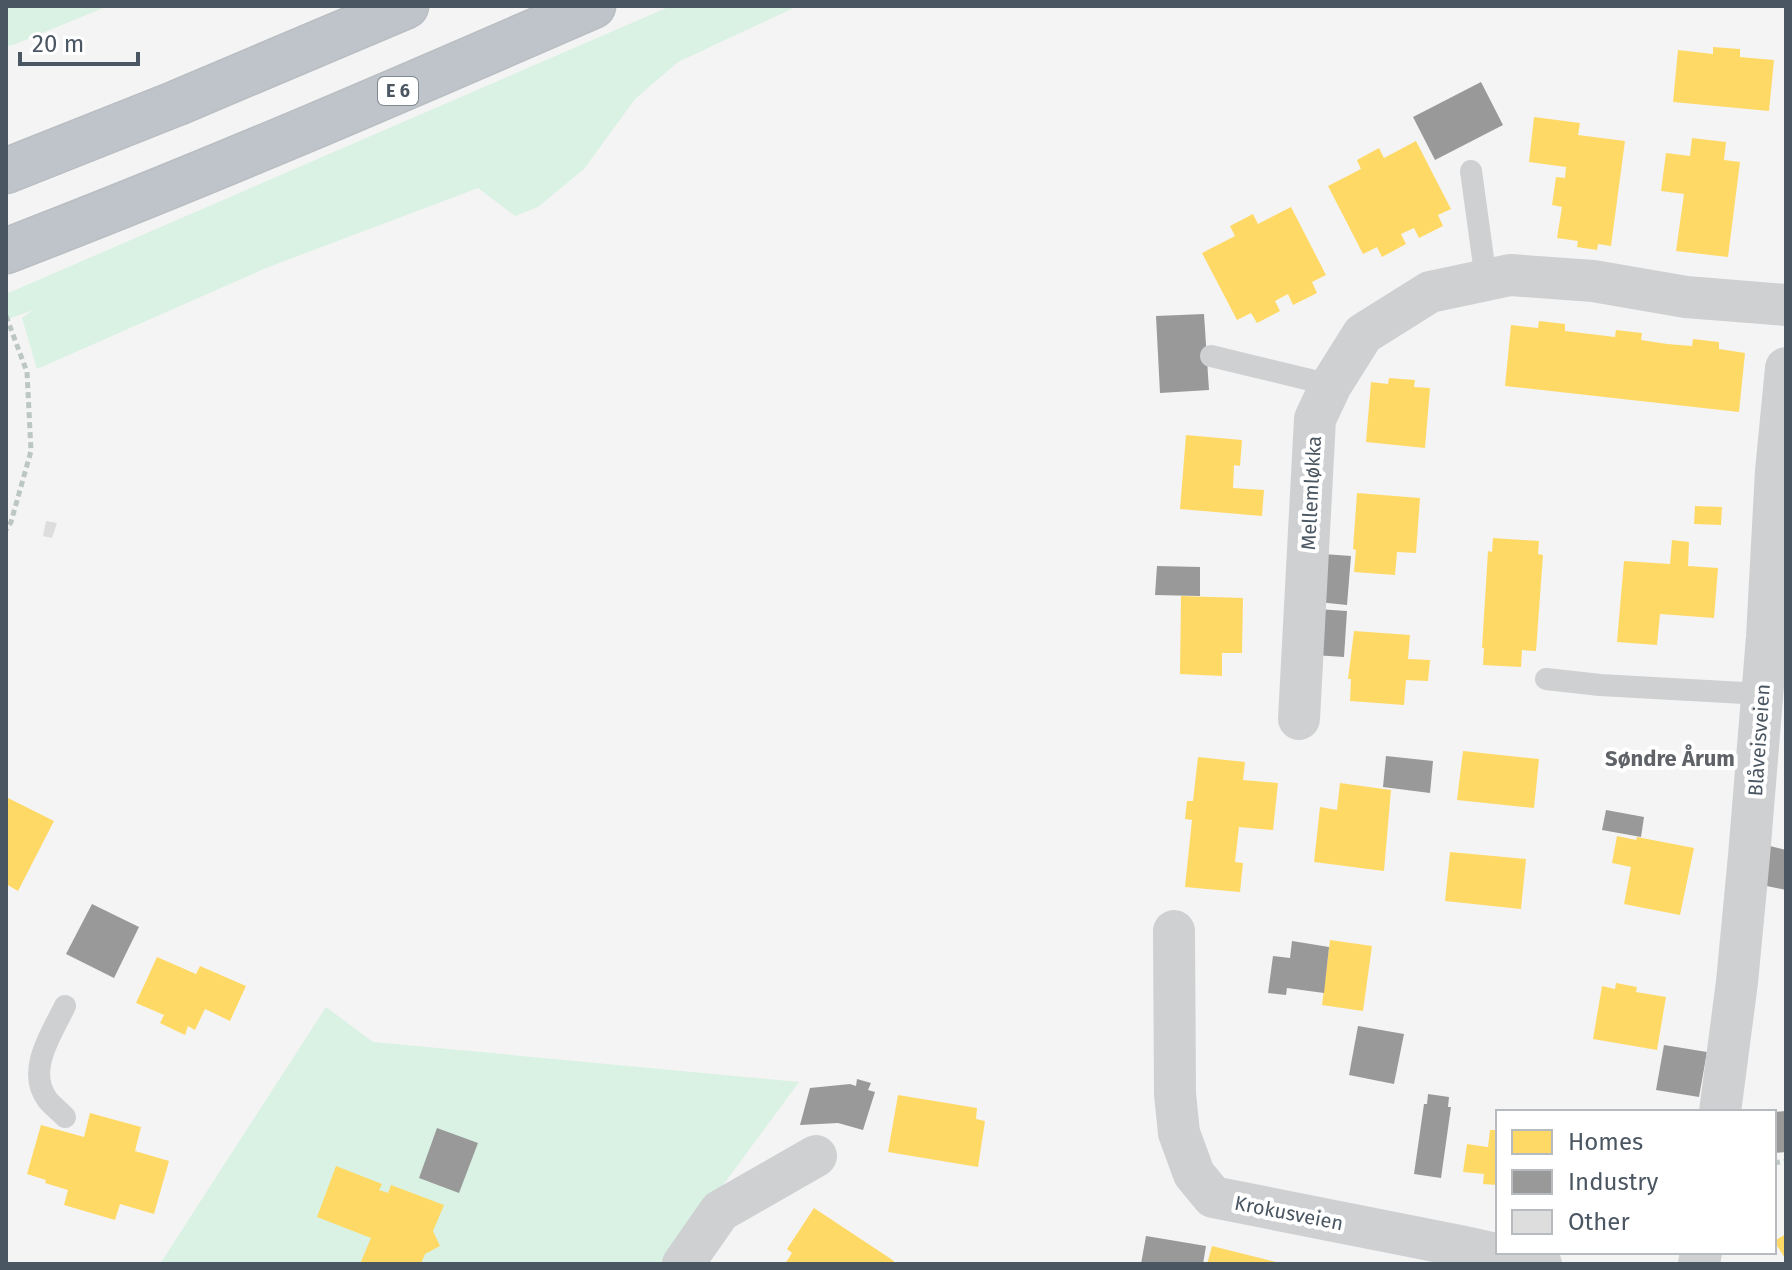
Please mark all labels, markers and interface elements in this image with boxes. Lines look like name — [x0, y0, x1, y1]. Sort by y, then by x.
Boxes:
scale bar — [20, 16, 138, 66]
text: 20 m — [32, 30, 84, 58]
road number: E 6 — [378, 77, 418, 105]
street label: Mellemløkka — [1296, 435, 1326, 551]
street label: Blåveisveien — [1743, 683, 1775, 797]
district label: Søndre Årum — [1605, 744, 1735, 772]
legend — [1496, 1110, 1776, 1254]
text: Homes — [1568, 1128, 1643, 1156]
text: Industry — [1568, 1168, 1659, 1196]
street label: Krokusveien — [1233, 1191, 1345, 1235]
text: Other — [1568, 1208, 1630, 1236]

